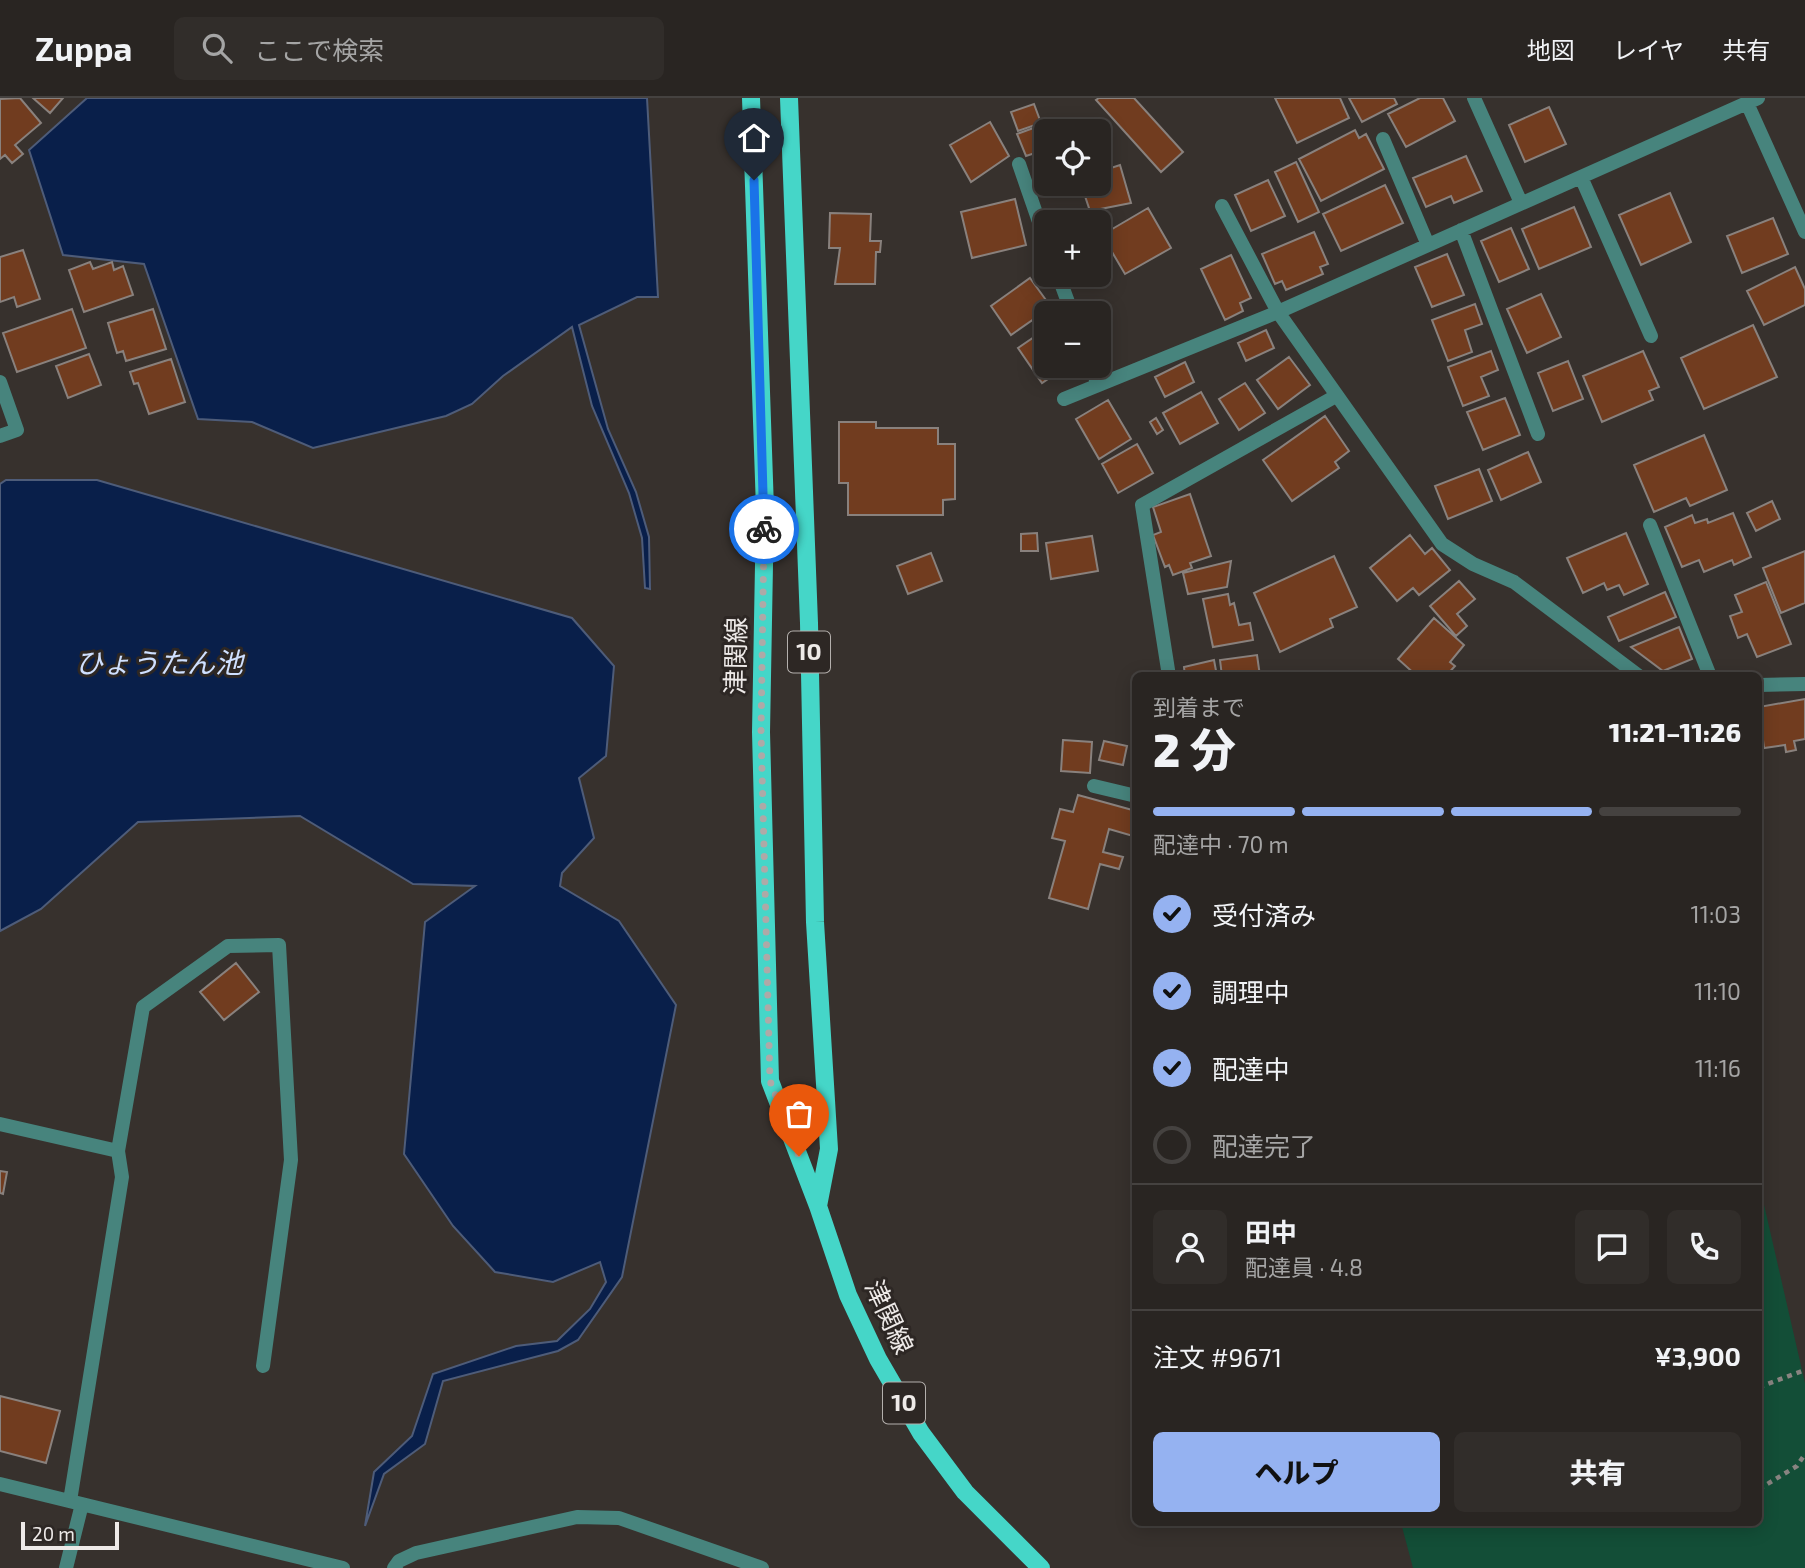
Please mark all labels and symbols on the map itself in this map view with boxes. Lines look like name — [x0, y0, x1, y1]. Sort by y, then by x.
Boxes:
pin — [724, 108, 784, 180]
courier — [729, 494, 799, 564]
street label: 津関線 — [718, 617, 751, 695]
road number: 10 — [788, 632, 830, 672]
water label: ひょうたん池 — [75, 645, 246, 679]
pin — [769, 1084, 829, 1156]
street label: 津関線 — [860, 1274, 921, 1358]
road number: 10 — [883, 1382, 925, 1423]
scale bar — [21, 1519, 119, 1551]

